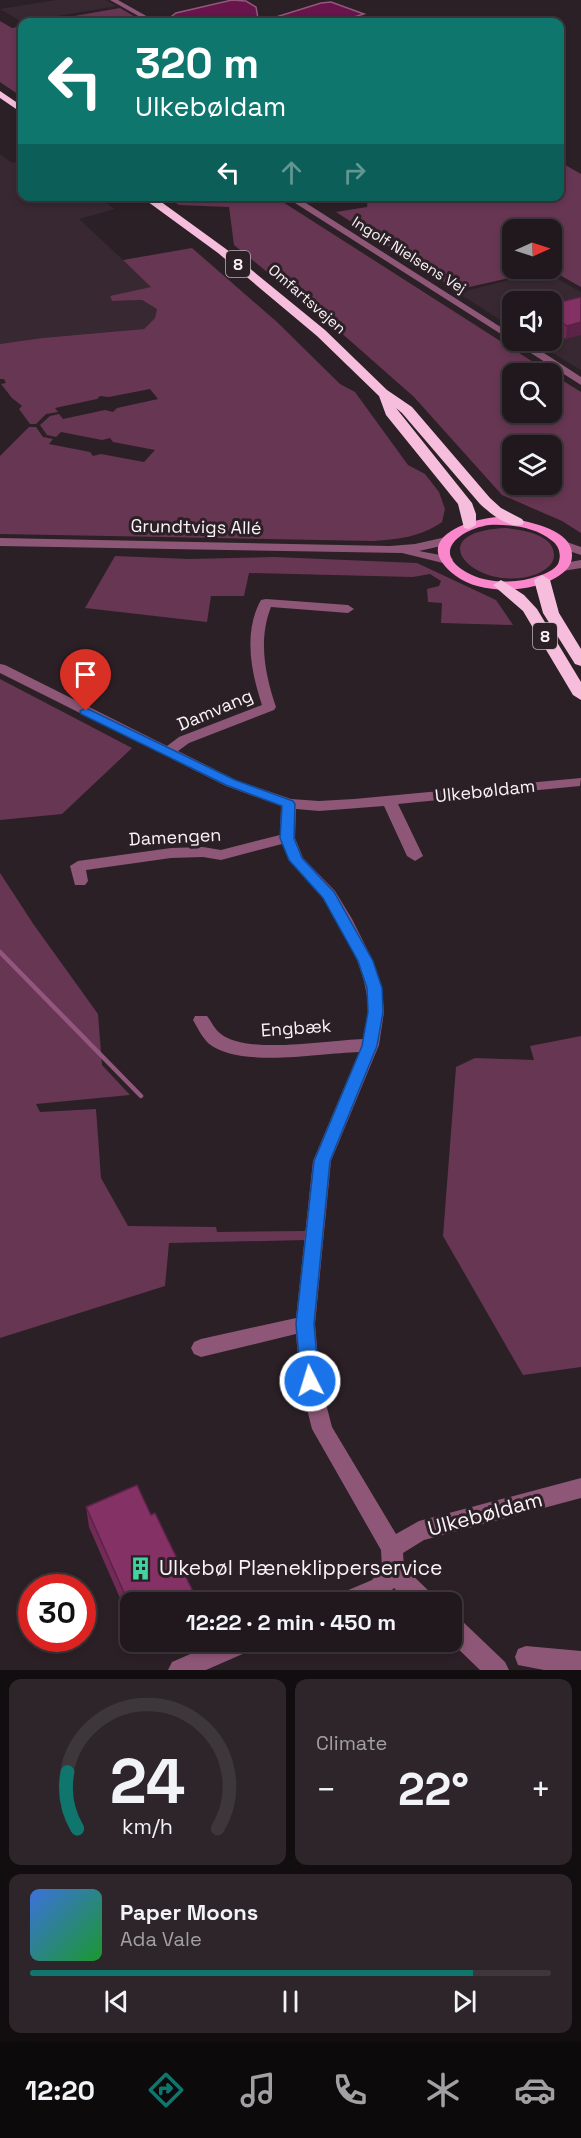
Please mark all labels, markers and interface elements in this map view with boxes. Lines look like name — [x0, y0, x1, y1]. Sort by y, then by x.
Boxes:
text: 320 m — [135, 37, 259, 90]
icon: left — [36, 42, 114, 120]
text: Ulkebøldam — [135, 89, 286, 124]
icon: left — [212, 156, 245, 189]
icon: ahead — [275, 156, 308, 189]
icon: right — [338, 156, 371, 189]
street label: Ingolf Nielsens Vej — [349, 212, 470, 297]
north arrow — [502, 219, 562, 279]
map controls — [502, 219, 562, 495]
road number: 8 — [226, 251, 250, 277]
street label: Omfartsvejen — [265, 260, 350, 337]
button: sound — [502, 291, 562, 351]
button: search — [502, 363, 562, 423]
button: layers — [502, 435, 562, 495]
street label: Grundtvigs Allé — [130, 514, 262, 539]
road number: 8 — [533, 623, 557, 649]
pin — [60, 649, 111, 711]
icon: arrive — [69, 658, 102, 691]
street label: Damvang — [174, 683, 256, 736]
street label: Ulkebøldam — [434, 774, 536, 807]
street label: Damengen — [128, 823, 222, 850]
street label: Engbæk — [260, 1014, 332, 1041]
position arrow — [278, 1349, 342, 1413]
street label: Ulkebøldam — [425, 1485, 545, 1542]
place label: Ulkebøl Plæneklipperservice — [159, 1554, 443, 1581]
building icon: Ulkebøl Plæneklipperservice — [128, 1555, 154, 1581]
speed limit sign: 30 — [18, 1574, 96, 1652]
text: 12:22 · 2 min · 450 m — [186, 1608, 396, 1636]
text: Climate — [316, 1730, 387, 1756]
text: 24 — [110, 1742, 185, 1821]
text: 22° — [398, 1761, 469, 1818]
text: − — [316, 1769, 336, 1811]
text: + — [531, 1769, 551, 1811]
text: km/h — [122, 1813, 173, 1840]
text: Paper Moons — [120, 1898, 258, 1926]
text: Ada Vale — [120, 1926, 202, 1952]
icon: previous — [100, 1985, 133, 2018]
icon: pause — [274, 1985, 307, 2018]
icon: next — [448, 1985, 481, 2018]
icon: directions — [145, 2069, 187, 2111]
icon: music — [237, 2069, 279, 2111]
icon: phone — [329, 2069, 371, 2111]
icon: climate — [422, 2069, 464, 2111]
icon: car — [514, 2069, 556, 2111]
text: 12:20 — [25, 2073, 95, 2108]

